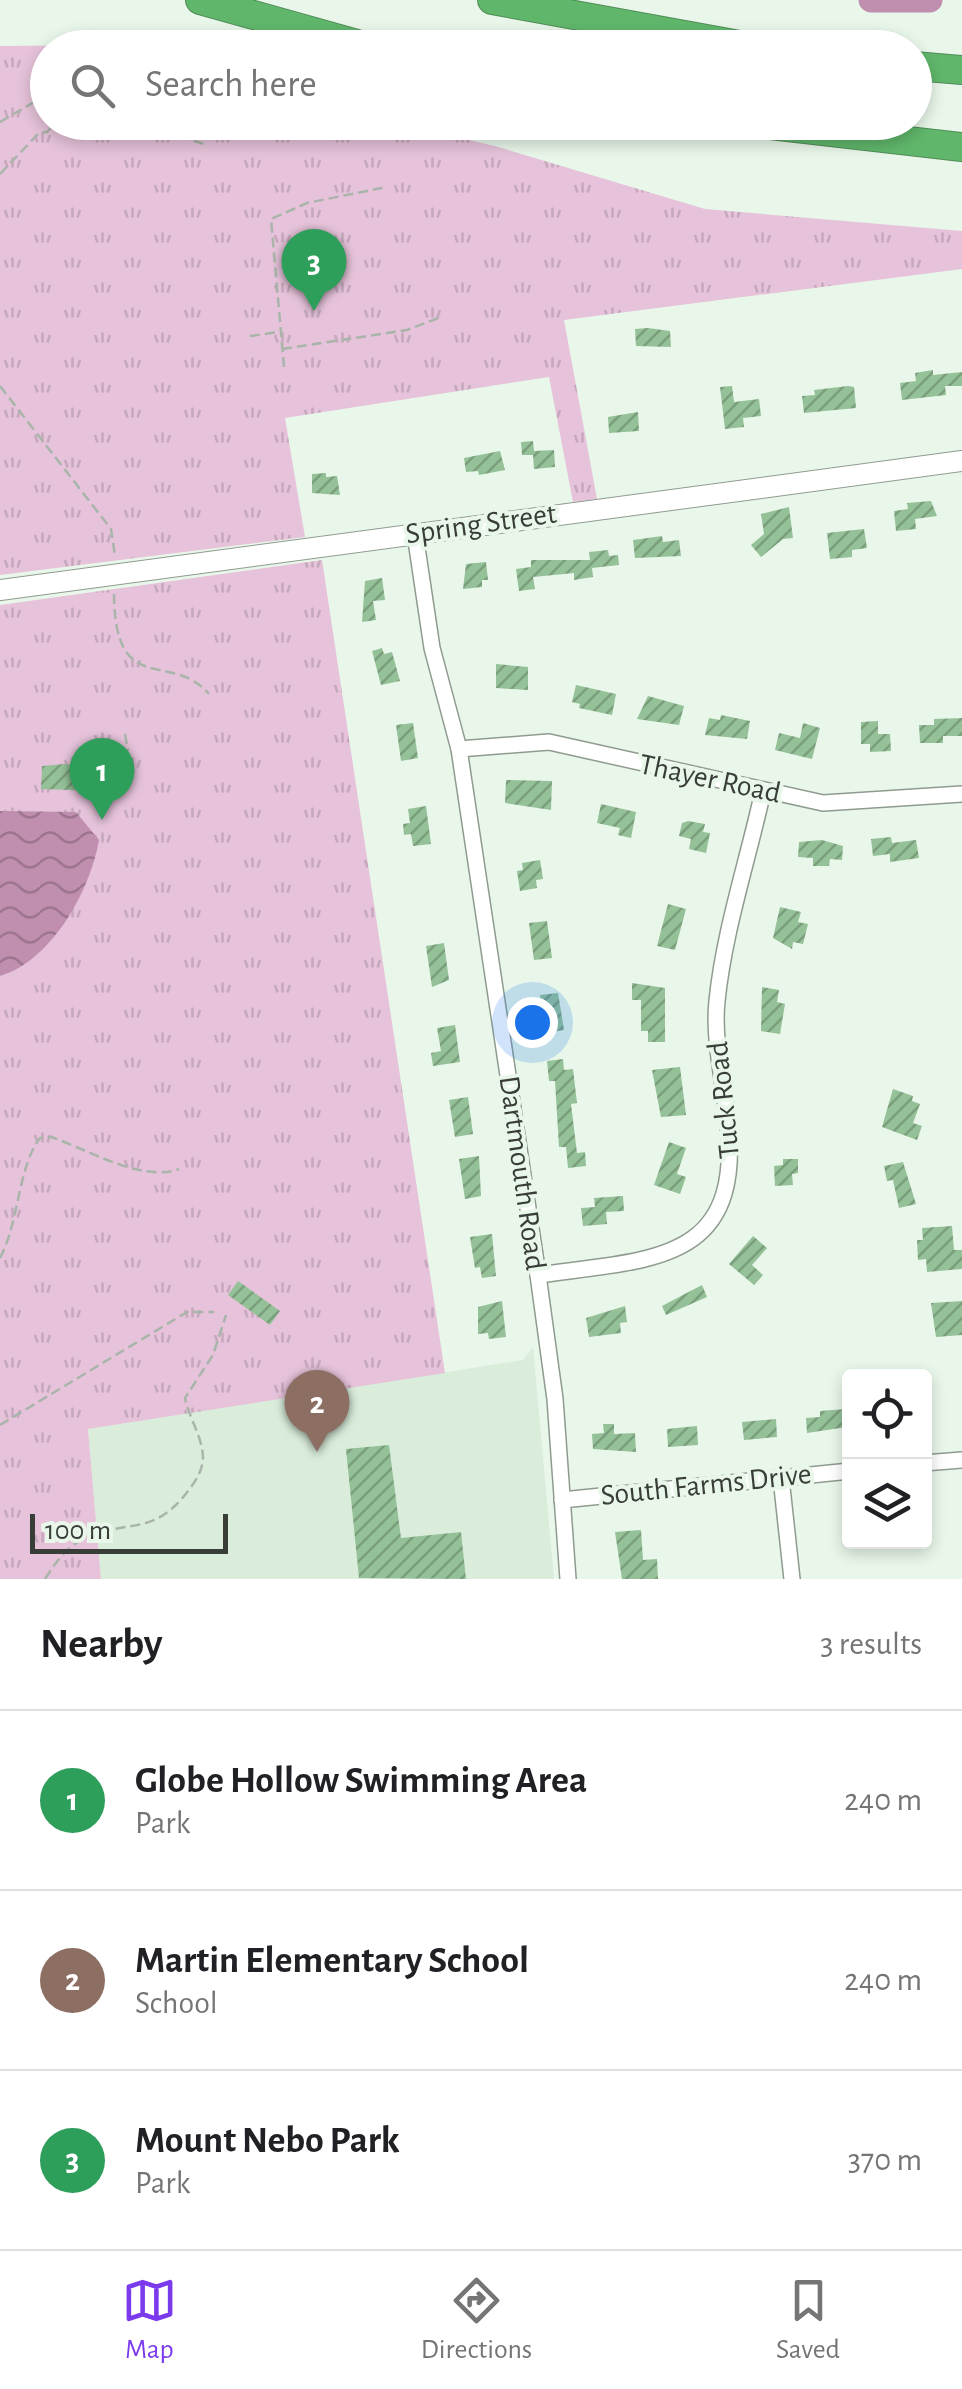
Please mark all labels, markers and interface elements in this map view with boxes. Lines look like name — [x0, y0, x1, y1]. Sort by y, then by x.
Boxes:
search box — [30, 30, 932, 140]
icon: search — [65, 58, 120, 113]
text: Search here — [145, 66, 317, 104]
pin: 3 — [282, 228, 346, 311]
street label: Spring Street — [404, 499, 559, 549]
pin: 1 — [70, 738, 134, 820]
street label: Thayer Road — [636, 749, 784, 809]
your location — [507, 997, 558, 1048]
street label: Tuck Road — [703, 1040, 745, 1160]
street label: Dartmouth Road — [494, 1074, 550, 1272]
map controls — [842, 1369, 932, 1549]
button: locate — [842, 1369, 932, 1459]
pin: 2 — [284, 1370, 350, 1452]
street label: South Farms Drive — [599, 1459, 813, 1511]
button: layers — [842, 1459, 932, 1549]
scale bar — [30, 1509, 228, 1554]
text: 100 m — [45, 1517, 111, 1545]
text: Nearby — [40, 1623, 163, 1665]
text: 3 results — [820, 1628, 922, 1660]
text: Globe Hollow Swimming Area — [135, 1762, 587, 1800]
text: 1 — [67, 1784, 78, 1816]
text: 240 m — [844, 1784, 922, 1816]
text: Park — [135, 1807, 190, 1839]
text: Martin Elementary School — [135, 1942, 529, 1980]
text: 2 — [65, 1964, 80, 1996]
text: 240 m — [844, 1964, 922, 1996]
text: School — [135, 1987, 218, 2019]
text: Mount Nebo Park — [135, 2122, 399, 2160]
text: 3 — [66, 2144, 79, 2176]
text: 370 m — [848, 2144, 922, 2176]
text: Park — [135, 2167, 190, 2199]
tab: Map — [122, 2273, 177, 2367]
tab: Directions — [421, 2273, 532, 2367]
tab: Saved — [776, 2273, 840, 2367]

